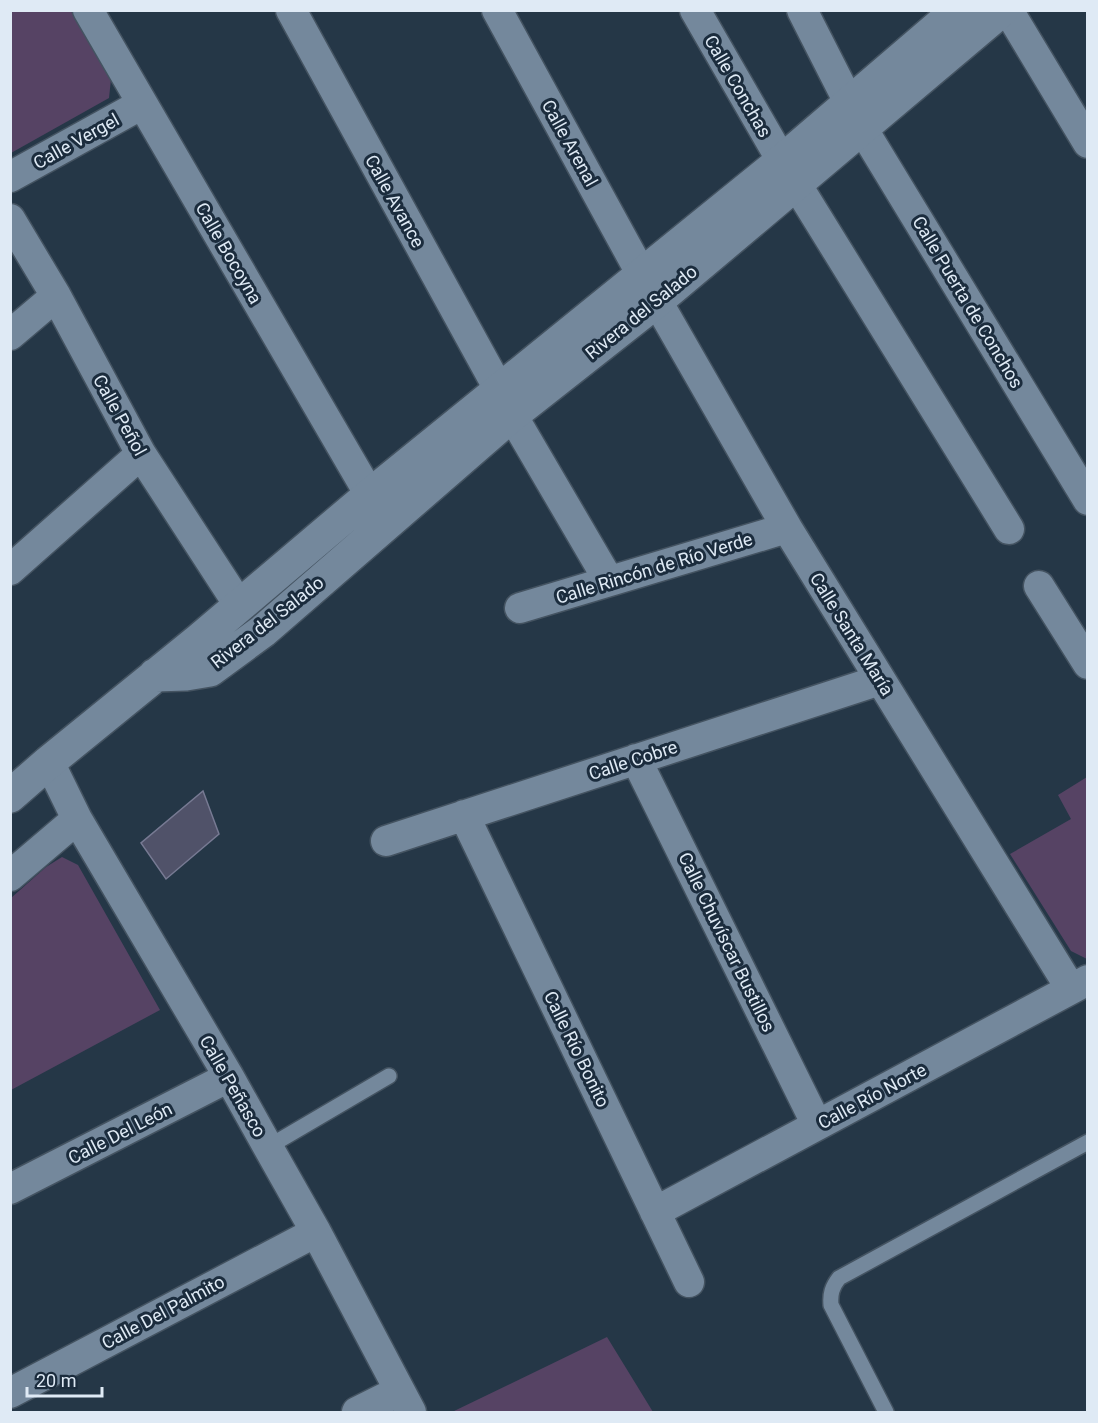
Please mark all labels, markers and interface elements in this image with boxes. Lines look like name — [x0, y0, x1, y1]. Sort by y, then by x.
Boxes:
street label: Calle Conchas — [700, 31, 776, 141]
street label: Calle Arenal — [538, 96, 602, 190]
street label: Calle Vergel — [29, 109, 123, 173]
street label: Calle Avance — [361, 151, 429, 251]
street label: Calle Bocoyna — [192, 199, 266, 307]
street label: Calle Puerta de Conchos — [908, 212, 1028, 392]
street label: Rivera del Salado — [581, 261, 701, 363]
street label: Calle Peñol — [89, 371, 151, 459]
street label: Calle Rincón de Río Verde — [553, 528, 755, 608]
street label: Calle Santa María — [806, 569, 898, 699]
street label: Rivera del Salado — [206, 571, 328, 673]
street label: Calle Cobre — [586, 736, 680, 784]
street label: Calle Chuvíscar Bustillos — [674, 849, 780, 1035]
street label: Calle Río Bonito — [540, 988, 614, 1110]
street label: Calle Peñasco — [195, 1031, 271, 1141]
street label: Calle Río Norte — [814, 1059, 930, 1133]
street label: Calle Del León — [64, 1098, 176, 1168]
street label: Calle Del Palmito — [98, 1271, 228, 1353]
scale bar — [27, 1360, 102, 1398]
text: 20 m — [36, 1370, 76, 1391]

